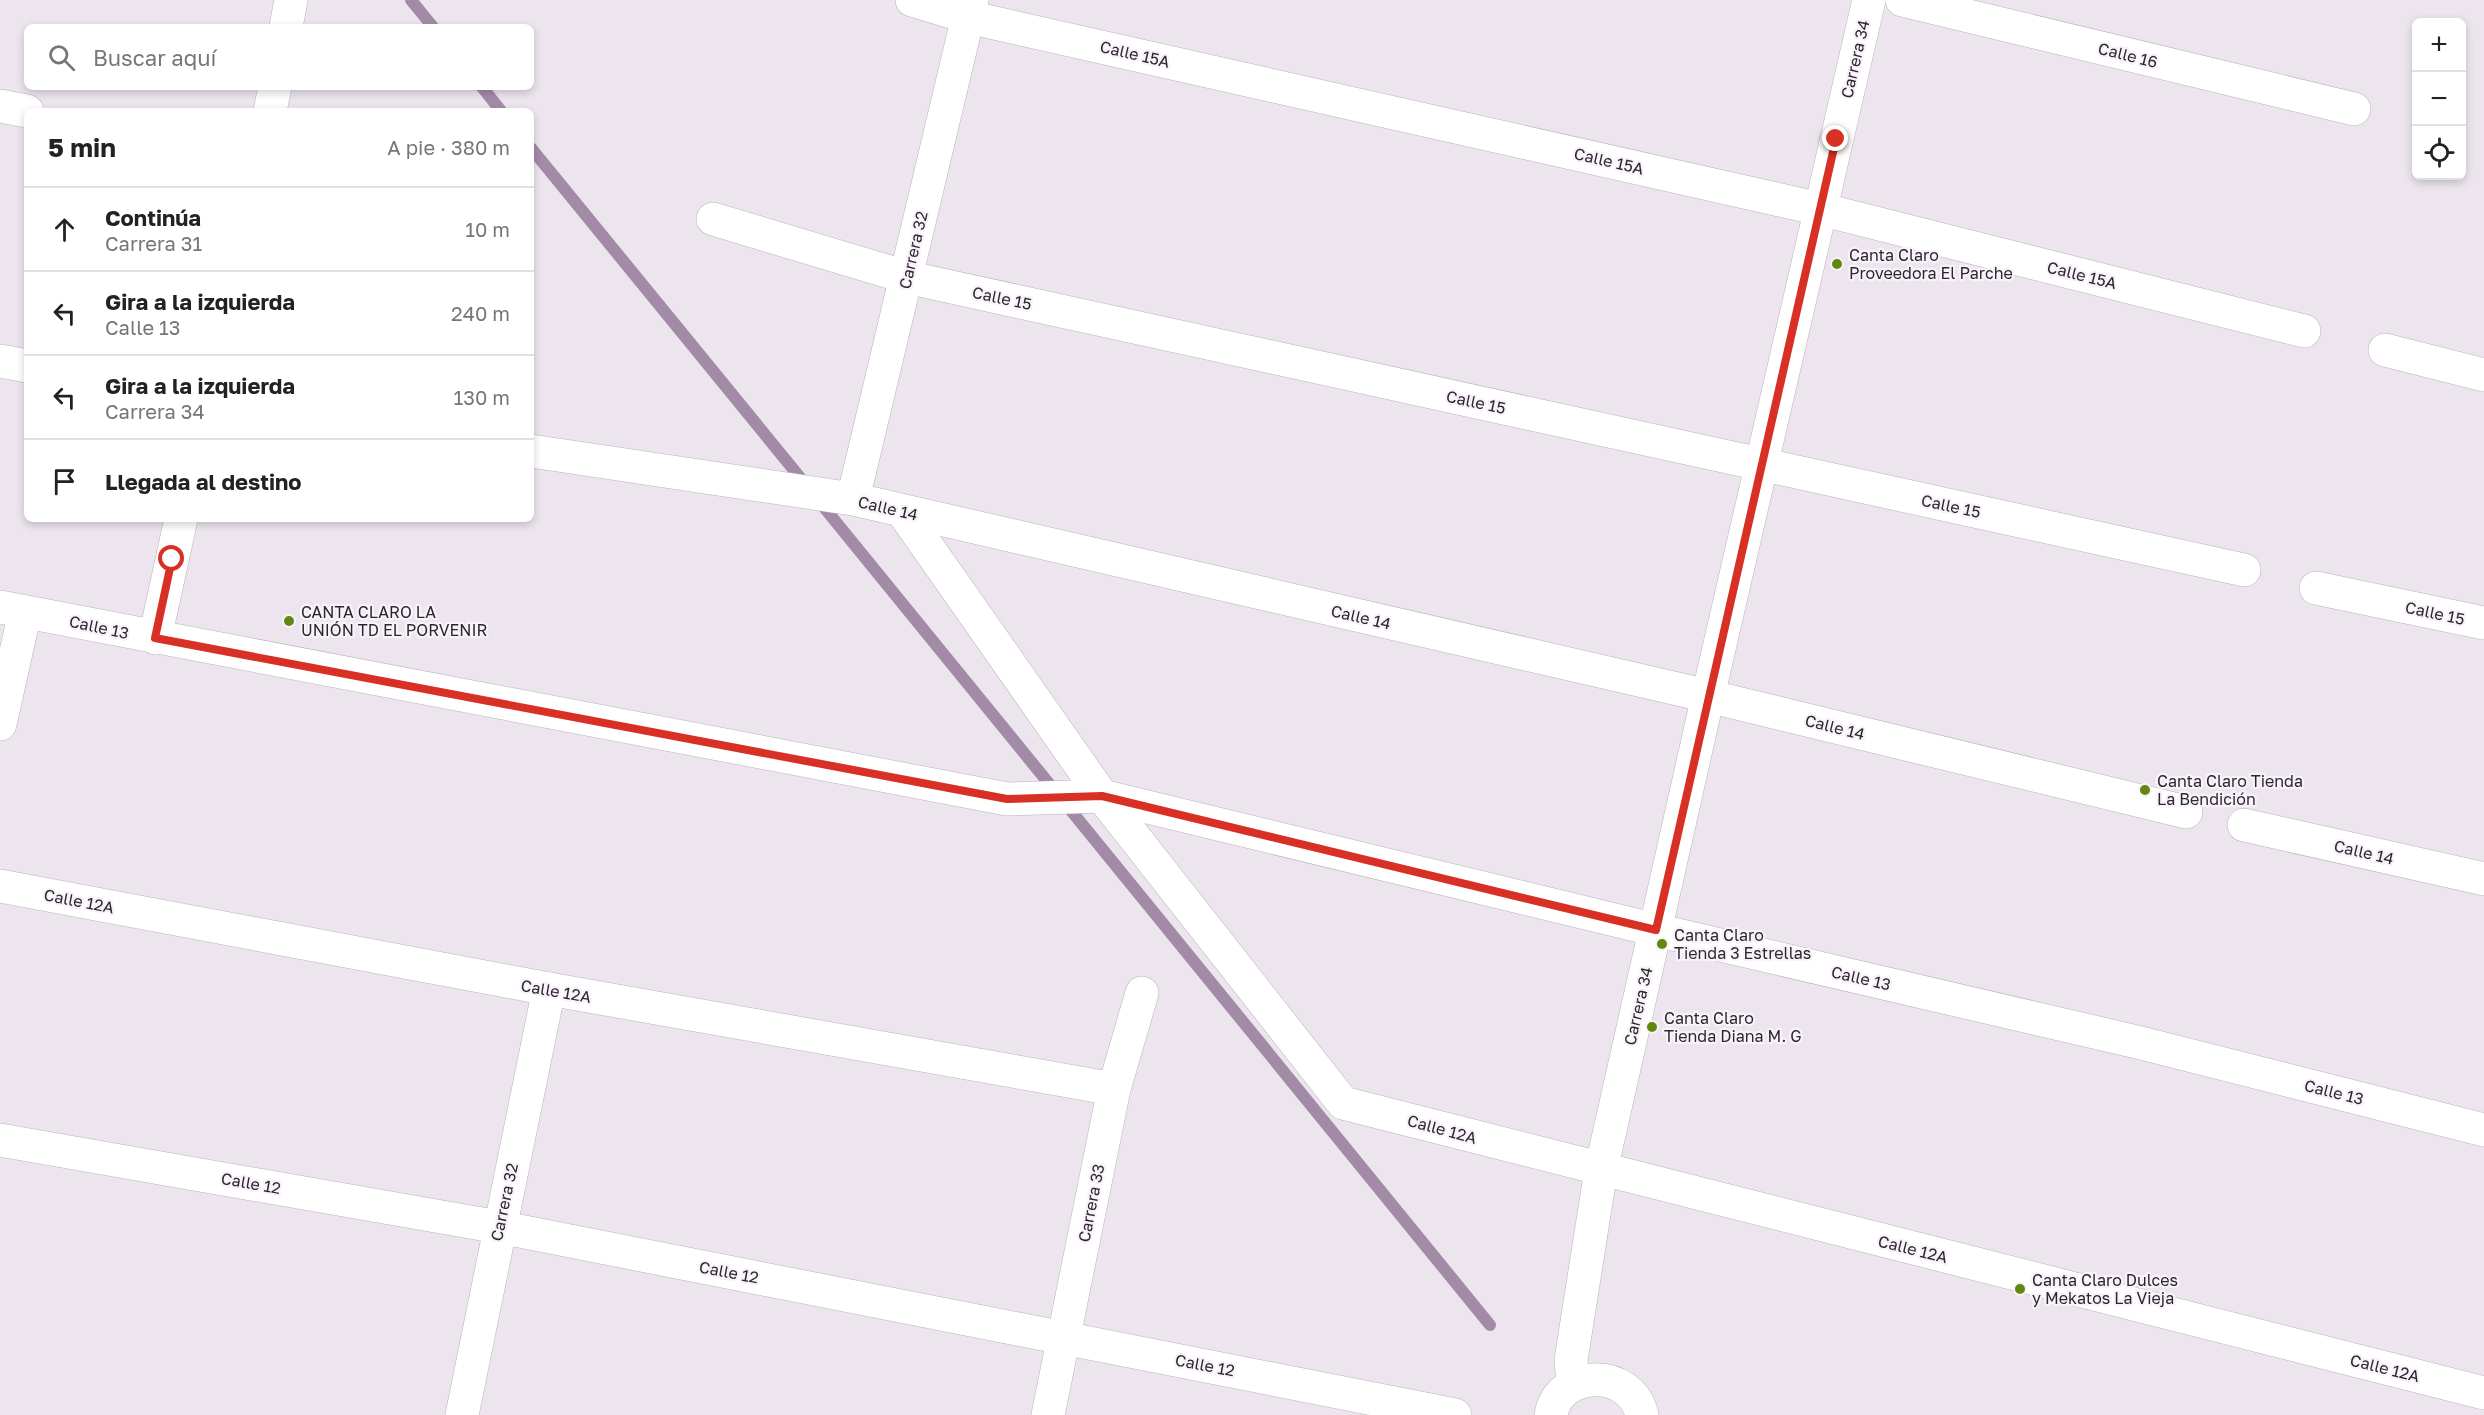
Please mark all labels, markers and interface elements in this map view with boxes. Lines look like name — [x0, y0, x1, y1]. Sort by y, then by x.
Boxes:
street label: Carrera 34 — [1836, 18, 1874, 100]
map controls — [2412, 18, 2466, 180]
button: + — [2412, 18, 2466, 72]
search box — [24, 24, 534, 90]
street label: Calle 15A — [1098, 36, 1172, 72]
street label: Calle 16 — [2096, 38, 2160, 72]
icon: search — [45, 41, 78, 74]
text: Buscar aquí — [93, 44, 216, 71]
button: − — [2412, 72, 2466, 126]
route end — [1822, 125, 1848, 151]
button: locate — [2412, 126, 2466, 180]
text: 5 min — [48, 132, 116, 163]
text: A pie · 380 m — [387, 135, 510, 159]
street label: Calle 15A — [1572, 143, 1646, 179]
text: Continúa — [105, 204, 201, 231]
street label: Carrera 32 — [894, 209, 932, 291]
icon: ahead — [48, 213, 81, 246]
text: 10 m — [465, 217, 510, 241]
text: Carrera 31 — [105, 231, 202, 255]
place label: Canta Claro Proveedora El Parche — [1849, 245, 2013, 283]
marker: Canta Claro Proveedora El Parche — [1830, 257, 1844, 271]
street label: Calle 15A — [2045, 257, 2119, 293]
street label: Calle 15 — [970, 282, 1034, 314]
text: Gira a la izquierda — [105, 288, 295, 315]
icon: left — [48, 297, 81, 330]
text: 240 m — [451, 301, 510, 325]
text: Calle 13 — [105, 315, 181, 339]
text: Gira a la izquierda — [105, 372, 295, 399]
icon: left — [48, 381, 81, 414]
text: 130 m — [454, 385, 510, 409]
street label: Calle 15 — [1444, 386, 1508, 418]
text: Carrera 34 — [105, 399, 205, 423]
icon: arrive — [48, 465, 81, 498]
text: Llegada al destino — [105, 468, 302, 495]
street label: Calle 15 — [1919, 490, 1983, 522]
street label: Calle 14 — [856, 491, 920, 525]
route start — [158, 545, 184, 571]
street label: Calle 15 — [2403, 597, 2467, 629]
street label: Calle 14 — [1329, 600, 1393, 634]
place label: CANTA CLARO LA UNIÓN TD EL PORVENIR — [301, 602, 487, 640]
street label: Calle 13 — [67, 611, 131, 643]
marker: CANTA CLARO LA UNIÓN TD EL PORVENIR — [282, 614, 296, 628]
street label: Calle 14 — [1803, 710, 1867, 744]
place label: Canta Claro Tienda La Bendición — [2157, 771, 2303, 809]
marker: Canta Claro Tienda La Bendición — [2138, 783, 2152, 797]
street label: Calle 14 — [2332, 835, 2396, 869]
street label: Calle 12A — [42, 884, 116, 918]
place label: Canta Claro Tienda 3 Estrellas — [1674, 925, 1811, 963]
marker: Canta Claro Tienda 3 Estrellas — [1655, 937, 1669, 951]
street label: Calle 13 — [1829, 961, 1893, 995]
street label: Carrera 34 — [1619, 965, 1657, 1047]
street label: Calle 12A — [519, 975, 593, 1007]
place label: Canta Claro Tienda Diana M. G — [1664, 1008, 1801, 1046]
marker: Canta Claro Tienda Diana M. G — [1645, 1020, 1659, 1034]
street label: Calle 13 — [2302, 1075, 2366, 1109]
street label: Calle 12A — [1405, 1110, 1479, 1148]
street label: Carrera 32 — [486, 1161, 522, 1243]
street label: Carrera 33 — [1074, 1162, 1108, 1244]
street label: Calle 12 — [220, 1168, 282, 1198]
street label: Calle 12A — [1876, 1231, 1950, 1267]
street label: Calle 12 — [697, 1256, 761, 1288]
place label: Canta Claro Dulces y Mekatos La Vieja — [2032, 1270, 2178, 1308]
marker: Canta Claro Dulces y Mekatos La Vieja — [2013, 1282, 2027, 1296]
street label: Calle 12 — [1173, 1349, 1237, 1381]
street label: Calle 12A — [2348, 1350, 2422, 1386]

